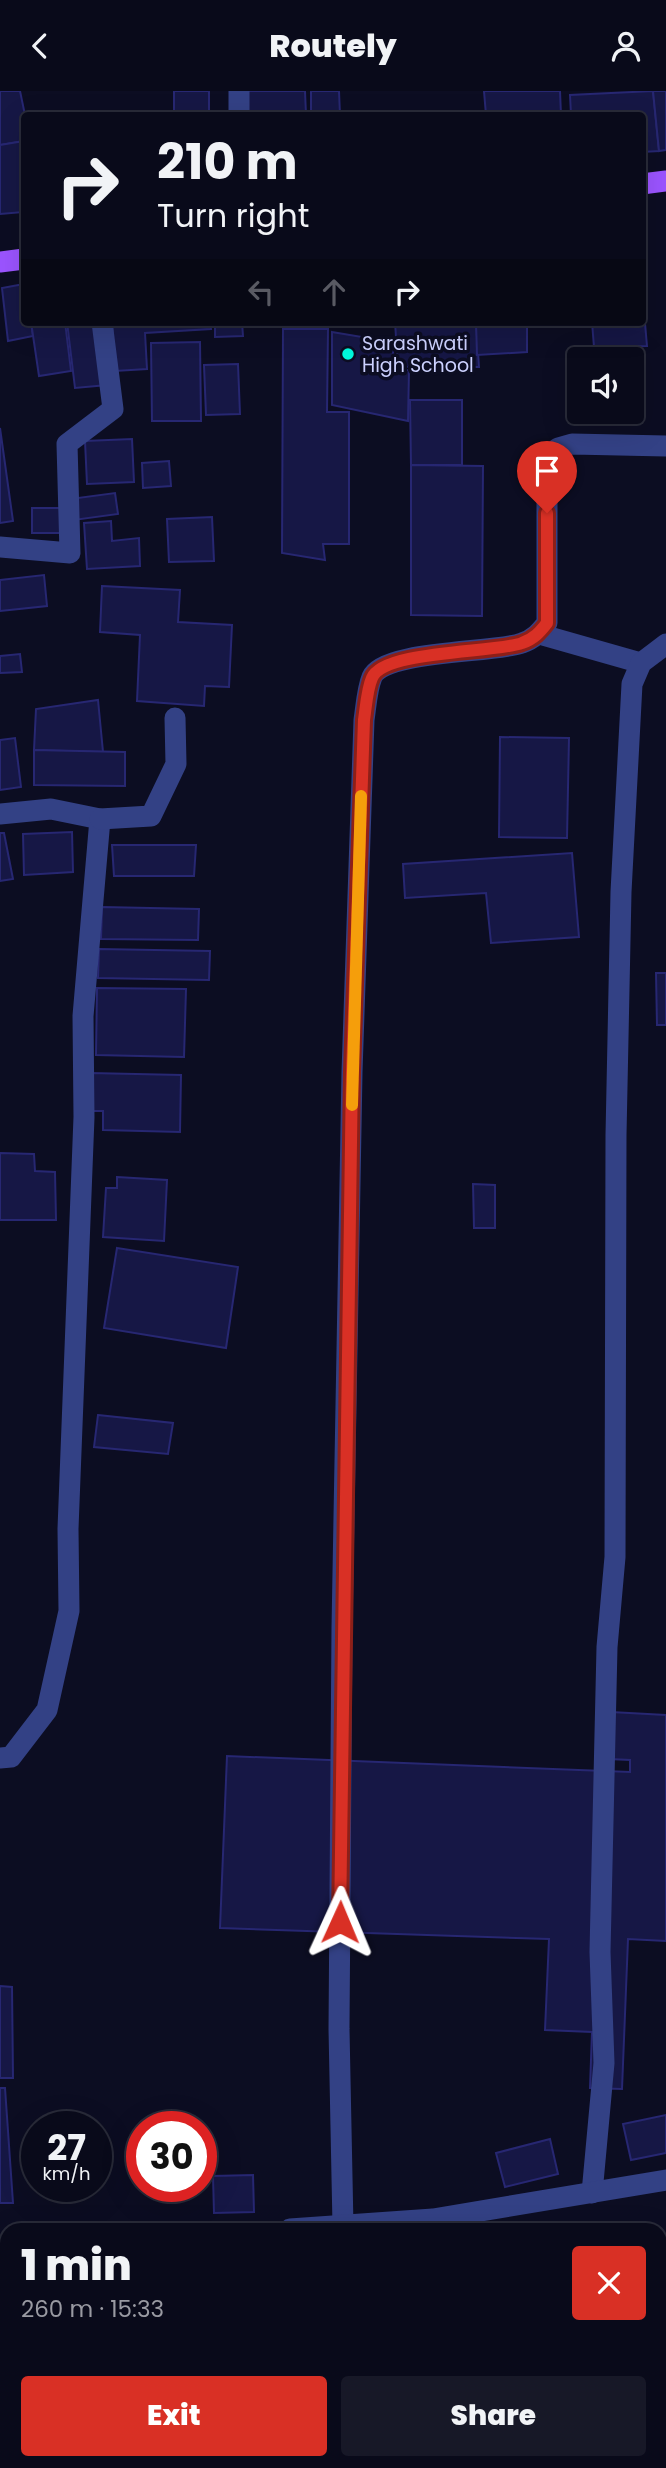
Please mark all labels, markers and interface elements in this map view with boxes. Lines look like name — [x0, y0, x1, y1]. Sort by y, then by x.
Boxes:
text: Routely — [269, 23, 397, 68]
icon: back — [21, 27, 59, 65]
icon: person — [607, 27, 645, 65]
text: 210 m — [157, 128, 298, 196]
icon: right — [42, 140, 133, 231]
text: Turn right — [157, 193, 309, 238]
icon: left — [242, 273, 280, 311]
icon: ahead — [315, 273, 353, 311]
icon: right — [388, 273, 426, 311]
place label: Sarashwati High School — [362, 330, 474, 379]
marker: Sarashwati High School — [340, 346, 356, 362]
map controls — [567, 347, 644, 424]
button: sound — [567, 347, 644, 424]
pin — [517, 441, 577, 513]
icon: arrive — [528, 452, 566, 490]
position arrow — [303, 1885, 377, 1959]
speed limit sign: 30 — [126, 2111, 217, 2202]
text: 27 — [47, 2123, 86, 2172]
text: km/h — [43, 2161, 90, 2186]
text: 1 min — [21, 2236, 132, 2295]
button: close — [572, 2246, 646, 2320]
text: 260 m · 15:33 — [21, 2293, 164, 2325]
button: Exit — [21, 2376, 327, 2456]
button: Share — [341, 2376, 646, 2456]

